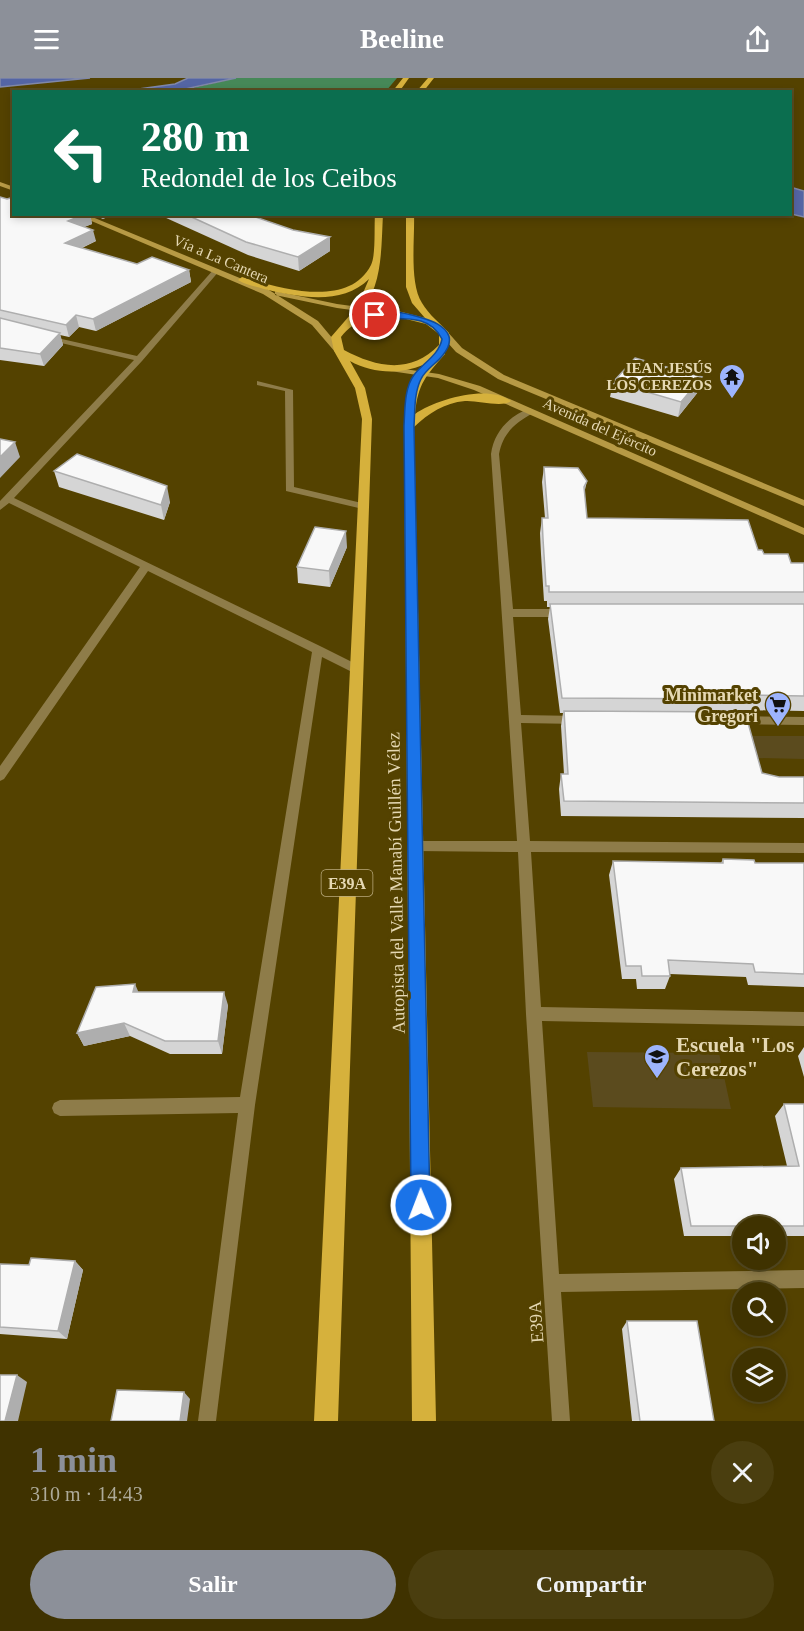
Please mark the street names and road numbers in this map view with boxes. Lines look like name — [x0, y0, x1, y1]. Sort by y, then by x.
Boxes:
street label: Vía a La Cantera — [171, 232, 271, 286]
street label: Avenida del Ejército — [541, 395, 659, 459]
street label: Autopista del Valle Manabí Guillén Vélez — [383, 732, 409, 1034]
road number: E39A — [322, 870, 372, 896]
street label: E39A — [525, 1300, 547, 1344]

